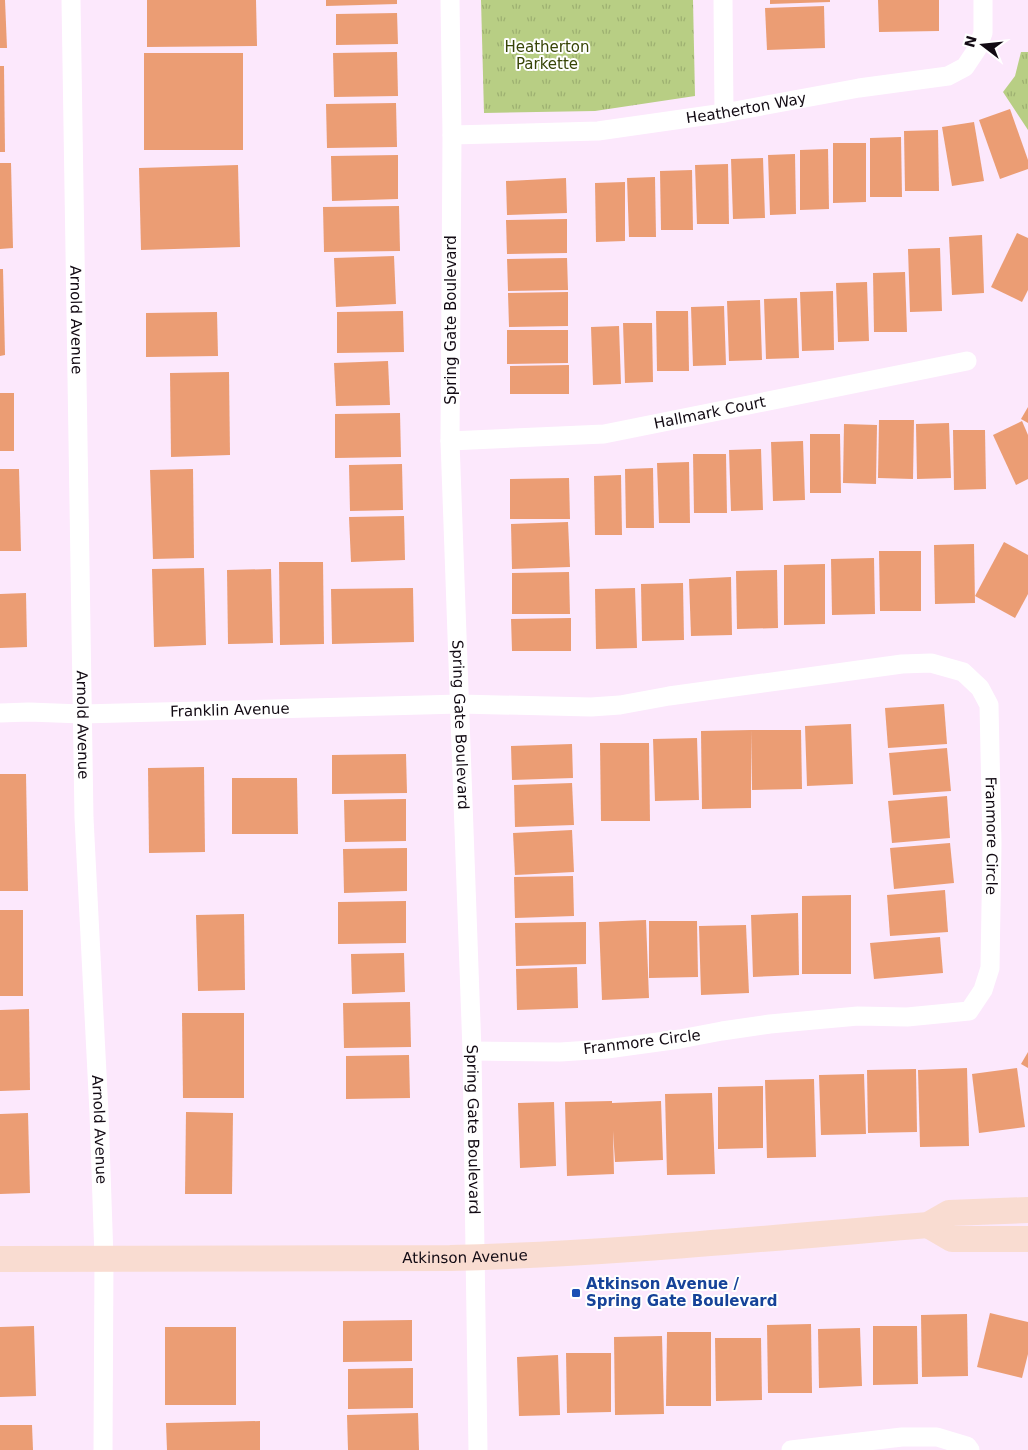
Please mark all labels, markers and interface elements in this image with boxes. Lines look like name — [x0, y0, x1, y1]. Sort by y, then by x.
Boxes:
north arrow — [958, 20, 1008, 70]
text: N — [961, 34, 980, 49]
park label: Heatherton Parkette — [504, 38, 590, 73]
street label: Heatherton Way — [685, 89, 808, 127]
street label: Spring Gate Boulevard — [442, 235, 460, 405]
street label: Arnold Avenue — [66, 265, 86, 375]
street label: Hallmark Court — [652, 393, 767, 433]
street label: Spring Gate Boulevard — [448, 640, 472, 810]
street label: Arnold Avenue — [73, 670, 92, 780]
street label: Franklin Avenue — [170, 700, 290, 721]
street label: Franmore Circle — [982, 777, 1001, 895]
street label: Franmore Circle — [582, 1026, 702, 1058]
street label: Spring Gate Boulevard — [463, 1044, 483, 1215]
street label: Arnold Avenue — [88, 1075, 110, 1184]
street label: Atkinson Avenue — [402, 1246, 528, 1267]
place label: Atkinson Avenue / Spring Gate Boulevard — [586, 1275, 777, 1310]
marker: Atkinson Avenue / Spring Gate Boulevard — [570, 1287, 582, 1299]

